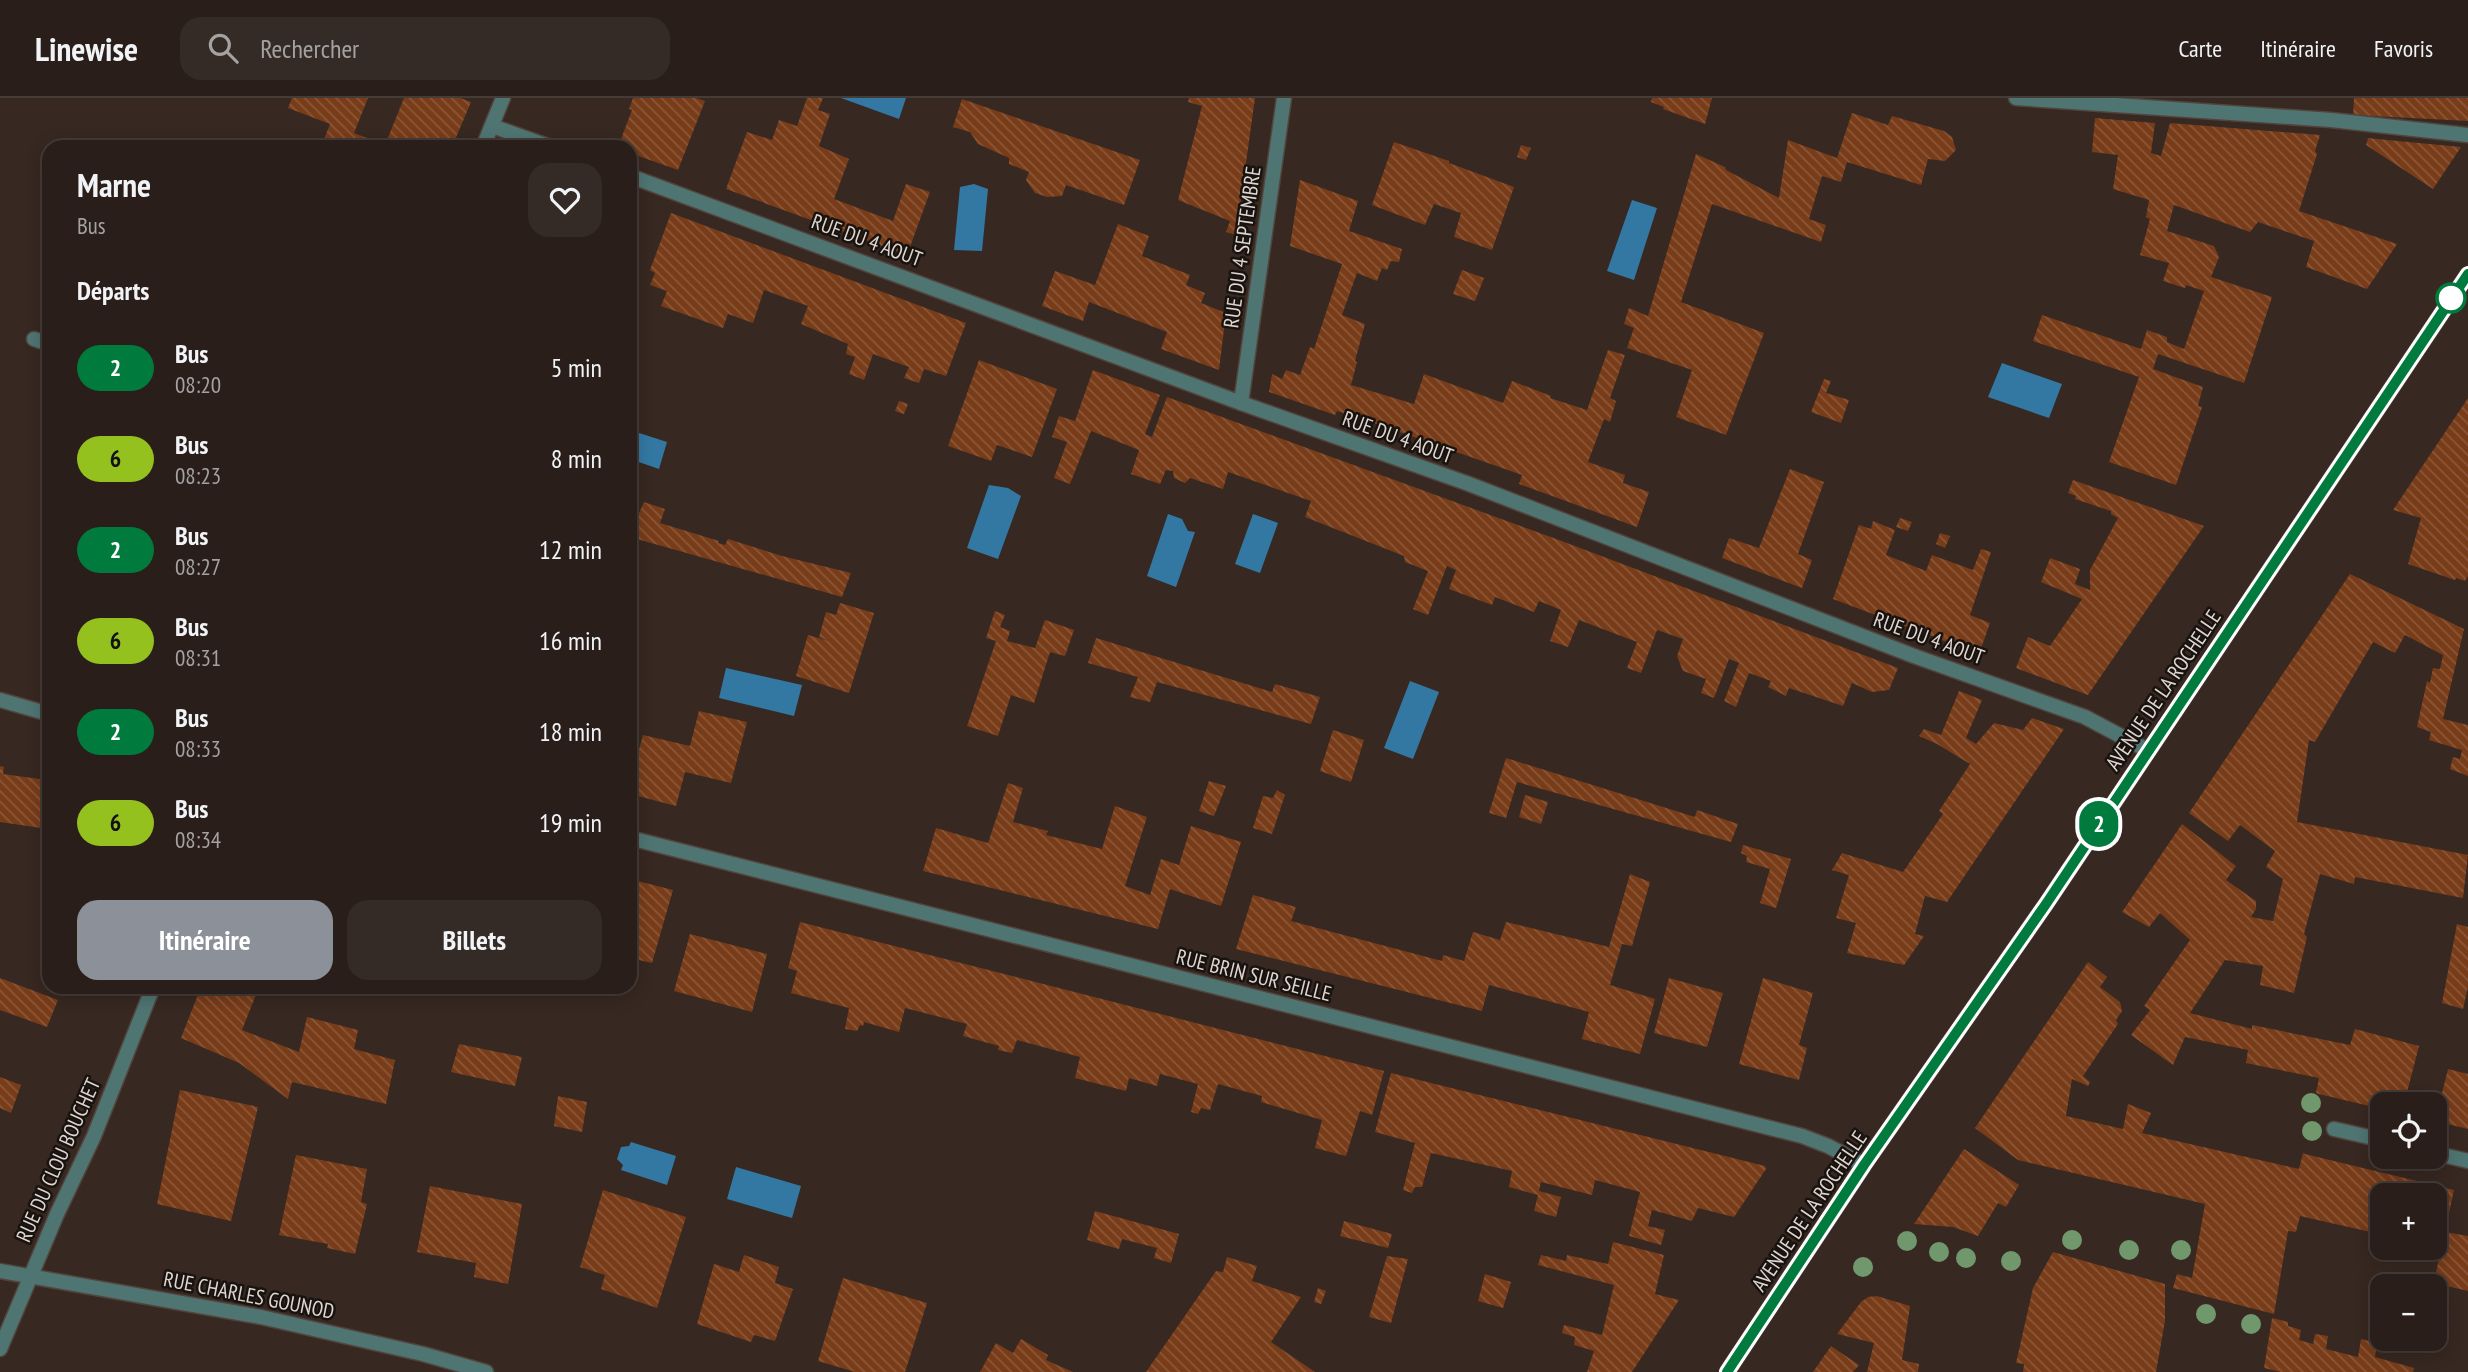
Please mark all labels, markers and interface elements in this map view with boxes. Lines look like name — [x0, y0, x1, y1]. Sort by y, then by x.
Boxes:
search box — [180, 17, 670, 80]
text: Linewise — [35, 27, 138, 70]
icon: search — [204, 29, 242, 67]
text: Rechercher — [260, 32, 359, 65]
text: Carte — [2178, 33, 2222, 64]
text: Itinéraire — [2260, 33, 2336, 64]
text: Favoris — [2374, 33, 2433, 64]
text: Marne — [77, 163, 151, 206]
button: heart — [528, 163, 602, 237]
street label: RUE DU 4 SEPTEMBRE — [1217, 165, 1267, 329]
street label: RUE DU 4 AOUT — [808, 208, 926, 273]
text: Bus — [77, 211, 106, 240]
text: Départs — [77, 274, 149, 307]
unlabelled marker — [2436, 283, 2466, 313]
text: Bus — [175, 337, 208, 370]
text: 5 min — [551, 351, 602, 384]
text: 2 — [110, 352, 121, 383]
text: 08:20 — [175, 370, 221, 399]
street label: RUE DU 4 AOUT — [1339, 405, 1457, 470]
text: Bus — [175, 428, 208, 461]
text: 8 min — [551, 442, 602, 475]
text: 6 — [110, 443, 121, 474]
text: 08:23 — [175, 461, 221, 490]
text: Bus — [175, 519, 208, 552]
text: 12 min — [539, 533, 602, 566]
text: 2 — [110, 534, 121, 565]
text: 08:27 — [175, 552, 221, 581]
street label: AVENUE DE LA ROCHELLE — [2099, 605, 2227, 775]
street label: RUE DU 4 AOUT — [1870, 606, 1988, 671]
text: Bus — [175, 610, 208, 643]
text: 16 min — [539, 624, 602, 657]
text: 6 — [110, 625, 121, 656]
text: 08:31 — [175, 643, 221, 672]
text: Bus — [175, 701, 208, 734]
text: 18 min — [539, 715, 602, 748]
text: 2 — [110, 716, 121, 747]
text: 08:33 — [175, 734, 221, 763]
text: Bus — [175, 792, 208, 825]
line badge: 2 — [2076, 801, 2122, 847]
text: 19 min — [539, 806, 602, 839]
text: 6 — [110, 807, 121, 838]
text: 2 — [2093, 808, 2105, 839]
text: 08:34 — [175, 825, 221, 854]
button: Itinéraire — [77, 900, 333, 980]
button: Billets — [347, 900, 602, 980]
street label: RUE BRIN SUR SEILLE — [1174, 943, 1334, 1007]
street label: RUE DU CLOU BOUCHET — [10, 1073, 106, 1246]
map controls — [2370, 1092, 2447, 1351]
button: locate — [2370, 1092, 2447, 1169]
street label: AVENUE DE LA ROCHELLE — [1745, 1126, 1873, 1296]
button: + — [2370, 1183, 2447, 1260]
street label: RUE CHARLES GOUNOD — [161, 1265, 337, 1325]
button: − — [2370, 1274, 2447, 1351]

